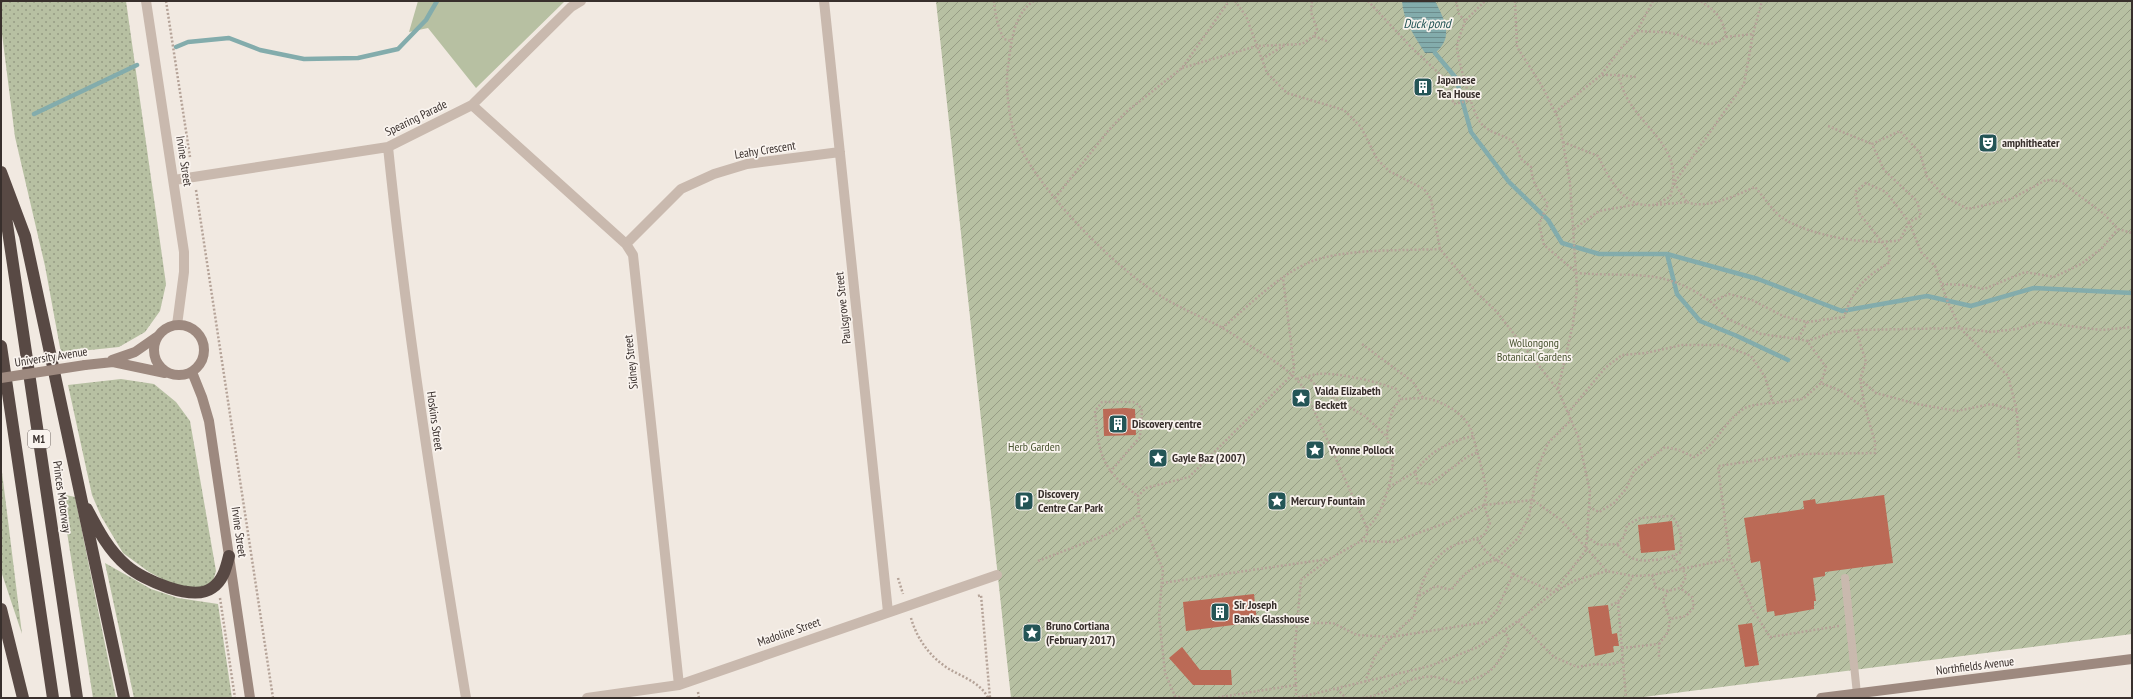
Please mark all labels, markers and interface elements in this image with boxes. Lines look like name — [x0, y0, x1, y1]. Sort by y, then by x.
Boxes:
water label: Duck pond — [1403, 15, 1453, 32]
place label: Japanese Tea House — [1436, 72, 1480, 101]
building icon: Japanese Tea House — [1412, 76, 1434, 98]
street label: Spearing Parade — [382, 96, 449, 139]
theatre icon: amphitheater — [1977, 132, 1999, 154]
street label: Irvine Street — [173, 135, 196, 188]
place label: amphitheater — [2002, 135, 2060, 150]
street label: Leahy Crescent — [733, 137, 797, 162]
street label: Paulsgrove Street — [831, 271, 854, 345]
street label: Sidney Street — [620, 333, 641, 390]
park label: Wollongong Botanical Gardens — [1497, 335, 1571, 364]
street label: University Avenue — [13, 343, 89, 370]
place label: Valda Elizabeth Beckett — [1314, 383, 1381, 412]
place icon: Valda Elizabeth Beckett — [1290, 387, 1312, 409]
street label: Hoskins Street — [424, 390, 447, 452]
building icon: Discovery centre — [1107, 413, 1129, 435]
place label: Discovery centre — [1132, 416, 1202, 431]
road number: M1 — [28, 430, 50, 448]
park label: Herb Garden — [1008, 439, 1060, 454]
place icon: Yvonne Pollock — [1304, 439, 1326, 461]
place label: Yvonne Pollock — [1328, 442, 1394, 457]
place icon: Gayle Baz (2007) — [1147, 447, 1169, 469]
place label: Gayle Baz (2007) — [1172, 450, 1245, 465]
street label: Princes Motorway — [50, 460, 75, 534]
place label: Discovery Centre Car Park — [1038, 486, 1103, 515]
parking icon: Discovery Centre Car Park — [1013, 490, 1035, 512]
place icon: Mercury Fountain — [1266, 490, 1288, 512]
place label: Mercury Fountain — [1291, 493, 1365, 508]
street label: Irvine Street — [229, 506, 251, 559]
place label: Sir Joseph Banks Glasshouse — [1234, 597, 1309, 626]
building icon: Sir Joseph Banks Glasshouse — [1209, 601, 1231, 623]
street label: Madoline Street — [755, 613, 823, 649]
place label: Bruno Cortiana (February 2017) — [1046, 618, 1115, 647]
place icon: Bruno Cortiana (February 2017) — [1021, 622, 1043, 644]
street label: Northfields Avenue — [1935, 653, 2015, 678]

